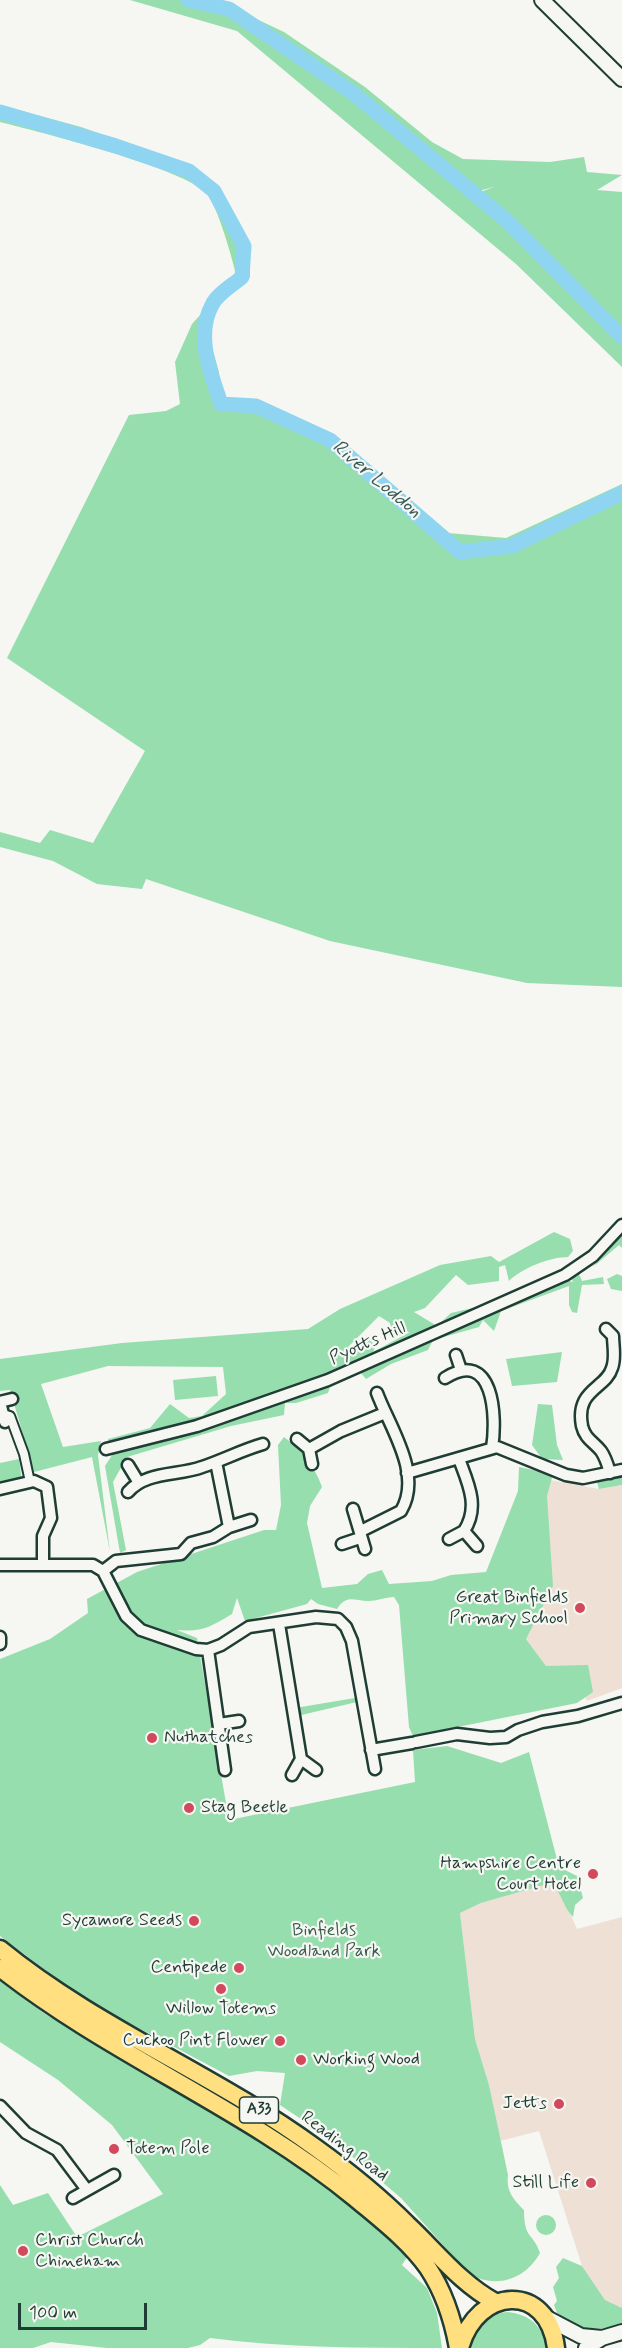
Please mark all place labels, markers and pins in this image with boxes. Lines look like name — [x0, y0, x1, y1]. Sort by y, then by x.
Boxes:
place label: Great Binfields Primary School — [449, 1587, 568, 1630]
marker: Great Binfields Primary School — [573, 1601, 587, 1615]
place label: Nuthatches — [164, 1727, 253, 1749]
marker: Nuthatches — [145, 1731, 159, 1745]
place label: Stag Beetle — [201, 1797, 288, 1819]
marker: Stag Beetle — [182, 1801, 196, 1815]
place label: Hampshire Centre Court Hotel — [440, 1853, 581, 1896]
marker: Hampshire Centre Court Hotel — [586, 1867, 600, 1881]
place label: Sycamore Seeds — [62, 1910, 182, 1932]
marker: Sycamore Seeds — [187, 1914, 201, 1928]
place label: Centipede — [150, 1957, 227, 1979]
marker: Centipede — [232, 1961, 246, 1975]
marker: Willow Totems — [214, 1982, 228, 1996]
place label: Willow Totems — [166, 1998, 276, 2020]
place label: Cuckoo Pint Flower — [123, 2030, 268, 2052]
marker: Cuckoo Pint Flower — [273, 2034, 287, 2048]
place label: Working Wood — [313, 2049, 420, 2071]
marker: Working Wood — [294, 2053, 308, 2067]
place label: Jetts — [502, 2093, 547, 2115]
marker: Jetts — [552, 2097, 566, 2111]
place label: Totem Pole — [126, 2138, 210, 2160]
marker: Totem Pole — [107, 2142, 121, 2156]
place label: Still Life — [512, 2172, 579, 2194]
marker: Still Life — [584, 2176, 598, 2190]
place label: Christ Church Chineham — [35, 2230, 144, 2272]
marker: Christ Church Chineham — [16, 2244, 30, 2258]

